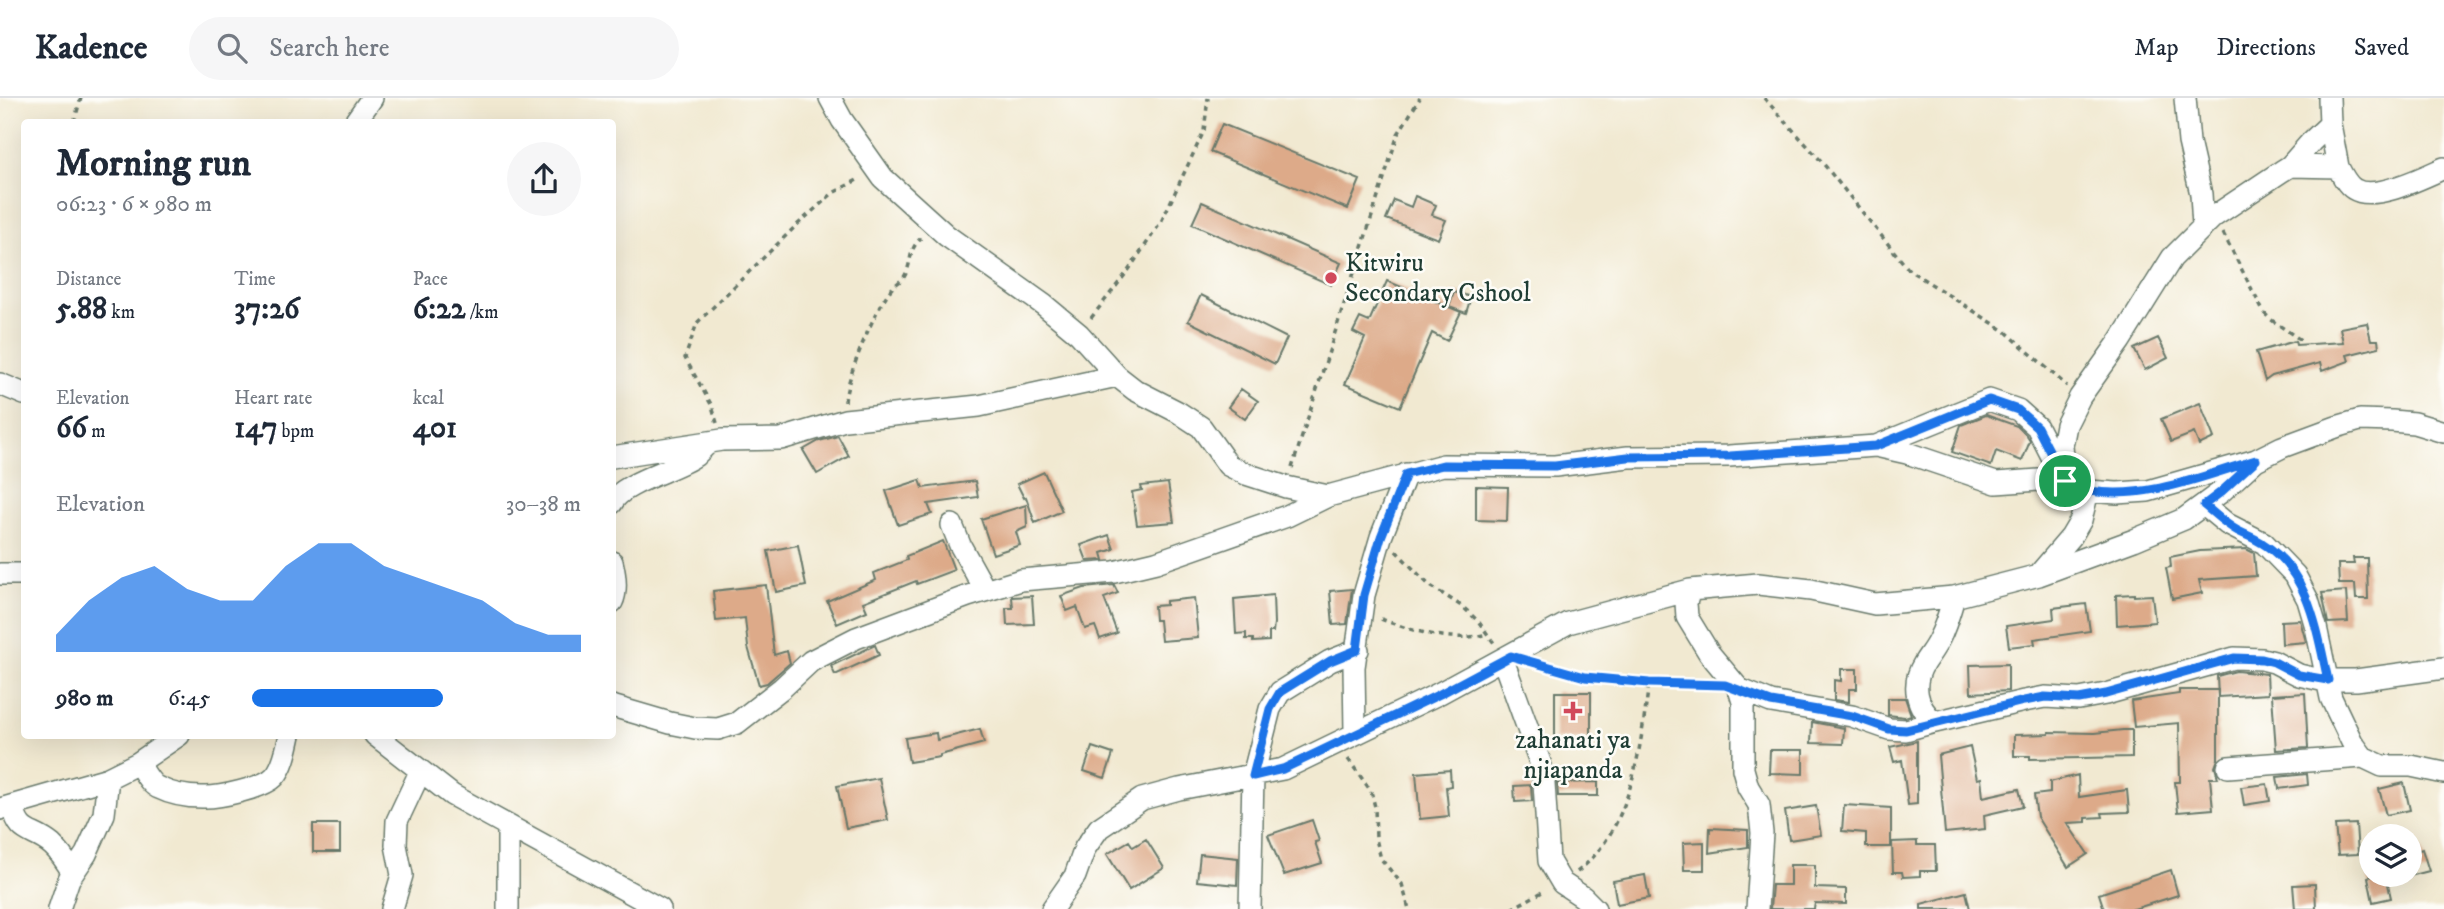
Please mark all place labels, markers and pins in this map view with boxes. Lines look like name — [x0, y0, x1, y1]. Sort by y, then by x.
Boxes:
place label: Kitwiru Secondary Cshool — [1345, 247, 1531, 310]
marker: Kitwiru Secondary Cshool — [1323, 270, 1339, 286]
pin — [2035, 451, 2095, 511]
marker: zahanati ya njiapanda — [1563, 701, 1583, 721]
place label: zahanati ya njiapanda — [1515, 724, 1631, 787]

